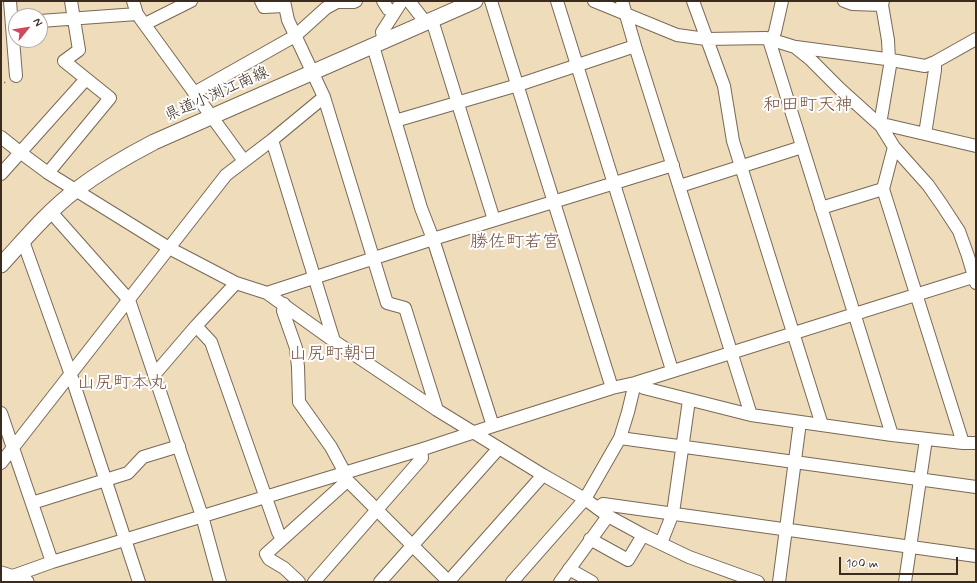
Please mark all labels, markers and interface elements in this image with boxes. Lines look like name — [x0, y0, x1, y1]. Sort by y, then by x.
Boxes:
north arrow — [8, 8, 48, 48]
text: N — [30, 16, 45, 29]
street label: 県道小渕江南線 — [162, 63, 272, 127]
district label: 和田町天神 — [763, 95, 853, 117]
district label: 勝佐町若宮 — [470, 232, 560, 254]
district label: 山尻町朝日 — [289, 344, 379, 366]
district label: 山尻町本丸 — [77, 373, 167, 395]
scale bar — [841, 549, 960, 575]
text: 100 m — [846, 556, 878, 572]

